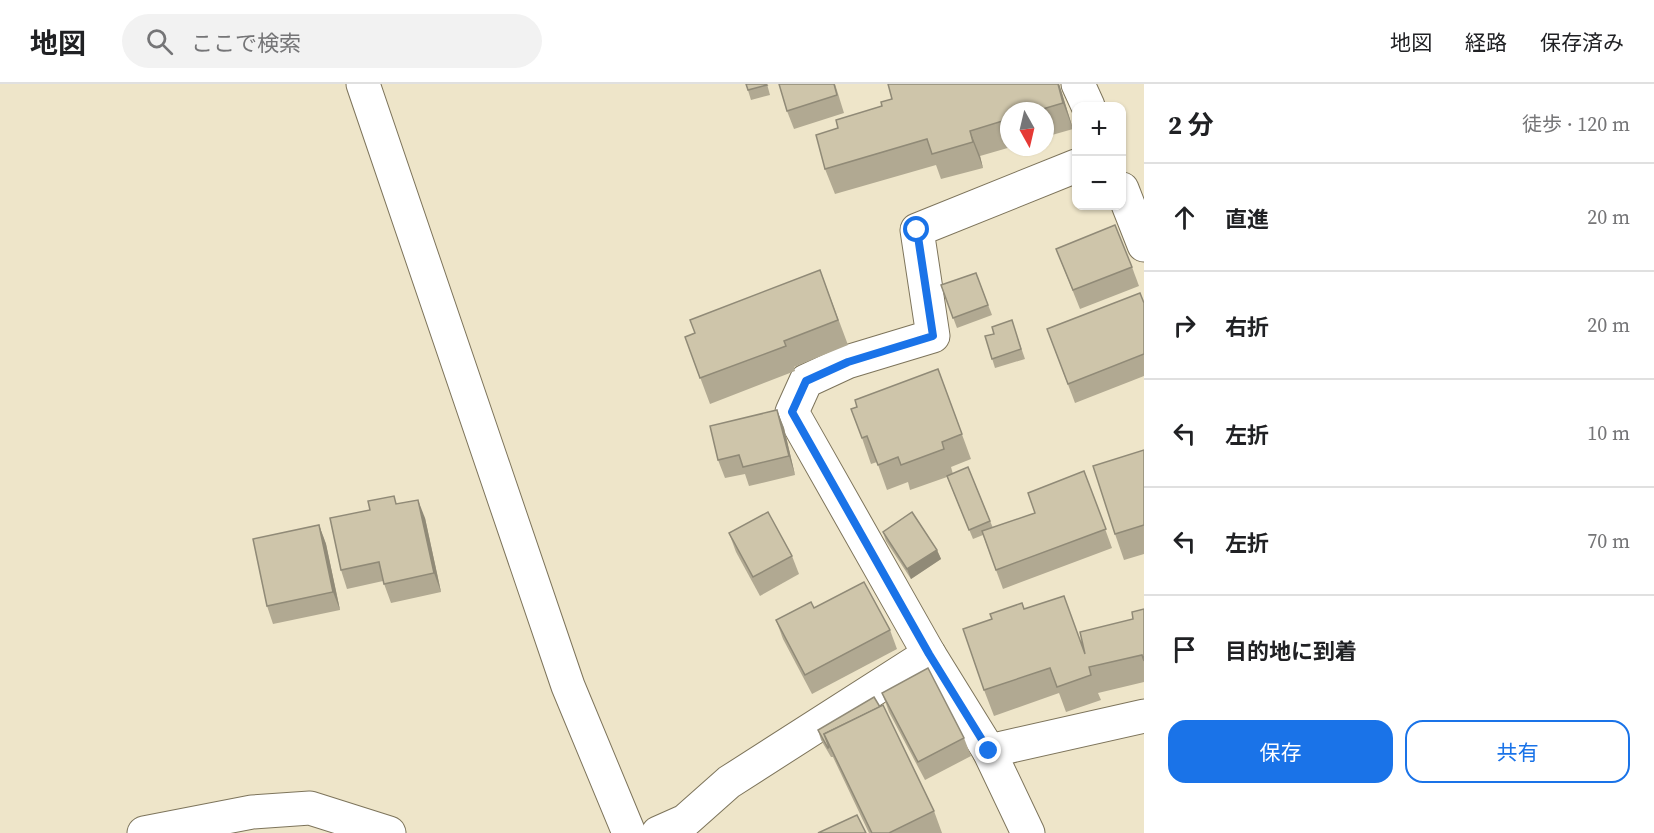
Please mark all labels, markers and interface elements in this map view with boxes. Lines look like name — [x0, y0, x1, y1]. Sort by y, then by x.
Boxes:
search box — [122, 14, 542, 68]
text: 地図 — [30, 24, 86, 62]
icon: search — [143, 25, 176, 58]
text: ここで検索 — [191, 28, 301, 58]
text: 地図 — [1390, 28, 1432, 57]
text: 経路 — [1465, 28, 1507, 57]
text: 保存済み — [1540, 28, 1624, 57]
north arrow — [1000, 102, 1054, 156]
map controls — [1072, 102, 1126, 210]
button: + — [1072, 102, 1126, 156]
text: 2 分 — [1168, 107, 1214, 143]
text: 徒歩 · 120 m — [1522, 110, 1630, 138]
button: − — [1072, 156, 1126, 210]
icon: ahead — [1168, 201, 1201, 234]
text: 20 m — [1587, 203, 1630, 231]
text: 直進 — [1225, 204, 1269, 234]
route start — [903, 216, 929, 242]
icon: right — [1168, 309, 1201, 342]
text: 20 m — [1587, 311, 1630, 339]
text: 右折 — [1225, 312, 1269, 342]
icon: left — [1168, 417, 1201, 450]
text: 10 m — [1587, 419, 1630, 447]
text: 左折 — [1225, 420, 1269, 450]
icon: left — [1168, 525, 1201, 558]
text: 70 m — [1587, 527, 1630, 555]
text: 左折 — [1225, 528, 1269, 558]
icon: arrive — [1168, 633, 1201, 666]
text: 目的地に到着 — [1225, 636, 1357, 666]
button: 保存 — [1168, 720, 1393, 783]
button: 共有 — [1405, 720, 1630, 783]
route end — [975, 737, 1001, 763]

